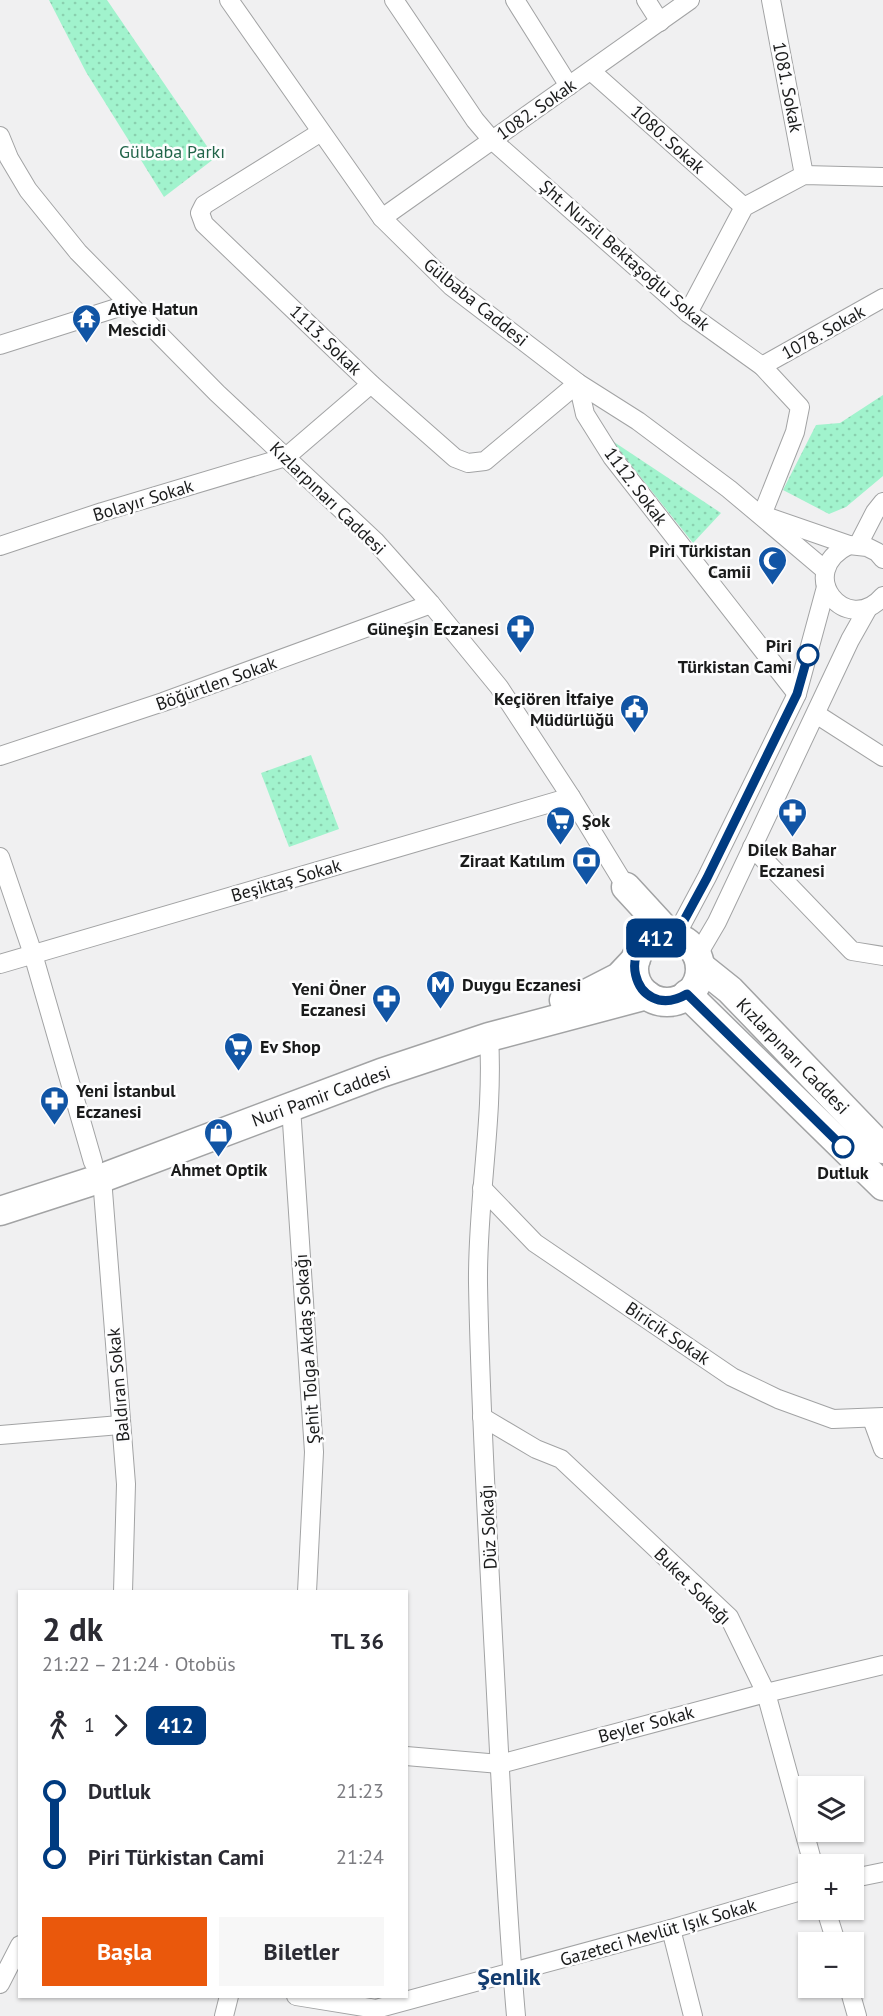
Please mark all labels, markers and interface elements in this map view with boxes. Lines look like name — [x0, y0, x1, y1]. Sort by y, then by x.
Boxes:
street label: 1081. Sokak — [768, 40, 808, 135]
street label: 1082. Sokak — [492, 73, 581, 145]
street label: 1080. Sokak — [626, 100, 710, 179]
park label: Gülbaba Parkı — [119, 140, 225, 163]
street label: Şht. Nursil Bektaşoğlu Sokak — [535, 175, 715, 336]
street label: Gülbaba Caddesi — [419, 253, 533, 351]
place label: Atiye Hatun Mescidi — [108, 297, 198, 341]
street label: 1078. Sokak — [777, 299, 869, 364]
street label: 1113. Sokak — [285, 300, 367, 380]
temple icon: Atiye Hatun Mescidi — [71, 302, 103, 344]
street label: Kızlarpınarı Caddesi — [265, 437, 391, 559]
street label: 1112. Sokak — [599, 442, 673, 530]
street label: Bolayır Sokak — [90, 474, 196, 526]
place label: Piri Türkistan Camii — [649, 539, 751, 583]
mosque icon: Piri Türkistan Camii — [756, 544, 788, 586]
pharmacy icon: Güneşin Eczanesi — [504, 612, 536, 654]
place label: Güneşin Eczanesi — [367, 617, 499, 640]
place label: Piri Türkistan Cami — [678, 634, 792, 678]
marker: Piri Türkistan Cami — [797, 644, 819, 666]
street label: Böğürtlen Sokak — [153, 650, 280, 715]
place label: Keçiören İtfaiye Müdürlüğü — [494, 687, 614, 731]
public building icon: Keçiören İtfaiye Müdürlüğü — [619, 692, 651, 734]
pharmacy icon: Dilek Bahar Eczanesi — [776, 796, 808, 838]
supermarket icon: Şok — [545, 804, 577, 846]
place label: Şok — [582, 809, 610, 832]
place label: Dilek Bahar Eczanesi — [748, 838, 837, 882]
bank icon: Ziraat Katılım — [570, 844, 602, 886]
place label: Ziraat Katılım — [460, 849, 565, 872]
street label: Beşiktaş Sokak — [228, 853, 344, 907]
line badge: 412 — [622, 918, 690, 958]
text: 412 — [638, 925, 674, 952]
metro station icon: Duygu Eczanesi — [425, 968, 457, 1010]
place label: Duygu Eczanesi — [462, 973, 581, 996]
place label: Yeni Öner Eczanesi — [291, 977, 367, 1021]
pharmacy icon: Yeni Öner Eczanesi — [371, 982, 403, 1024]
street label: Kızlarpınarı Caddesi — [732, 993, 854, 1119]
supermarket icon: Ev Shop — [223, 1030, 255, 1072]
place label: Ev Shop — [260, 1035, 321, 1058]
street label: Nuri Pamir Caddesi — [248, 1060, 394, 1132]
place label: Yeni İstanbul Eczanesi — [75, 1079, 176, 1123]
pharmacy icon: Yeni İstanbul Eczanesi — [39, 1084, 71, 1126]
shop icon: Ahmet Optik — [203, 1116, 235, 1158]
marker: Dutluk — [832, 1136, 854, 1158]
place label: Ahmet Optik — [171, 1158, 267, 1181]
place label: Dutluk — [817, 1161, 869, 1184]
street label: Şehit Tolga Akdaş Sokağı — [289, 1253, 325, 1445]
street label: Biricik Sokak — [621, 1296, 715, 1370]
street label: Baldıran Sokak — [102, 1327, 134, 1443]
street label: Düz Sokağı — [474, 1484, 502, 1570]
street label: Buket Sokağı — [650, 1543, 736, 1629]
text: 2 dk — [42, 1607, 103, 1650]
text: TL 36 — [331, 1627, 384, 1655]
text: 21:22 – 21:24 · Otobüs — [42, 1651, 236, 1677]
street label: Beyler Sokak — [596, 1700, 697, 1748]
icon: walk — [42, 1709, 75, 1742]
icon: forward — [104, 1709, 137, 1742]
text: 1 — [84, 1712, 95, 1738]
text: 412 — [158, 1712, 194, 1739]
map controls — [798, 1776, 864, 1998]
button: layers — [798, 1776, 864, 1842]
text: Dutluk — [88, 1777, 151, 1805]
text: 21:23 — [336, 1778, 384, 1804]
text: Piri Türkistan Cami — [88, 1843, 264, 1871]
text: 21:24 — [336, 1844, 384, 1870]
button: + — [798, 1854, 864, 1920]
street label: Gazeteci Mevlüt Işık Sokak — [557, 1893, 759, 1971]
button: Başla — [42, 1917, 207, 1986]
button: Biletler — [219, 1917, 384, 1986]
button: − — [798, 1932, 864, 1998]
district label: Şenlik — [477, 1961, 541, 1992]

